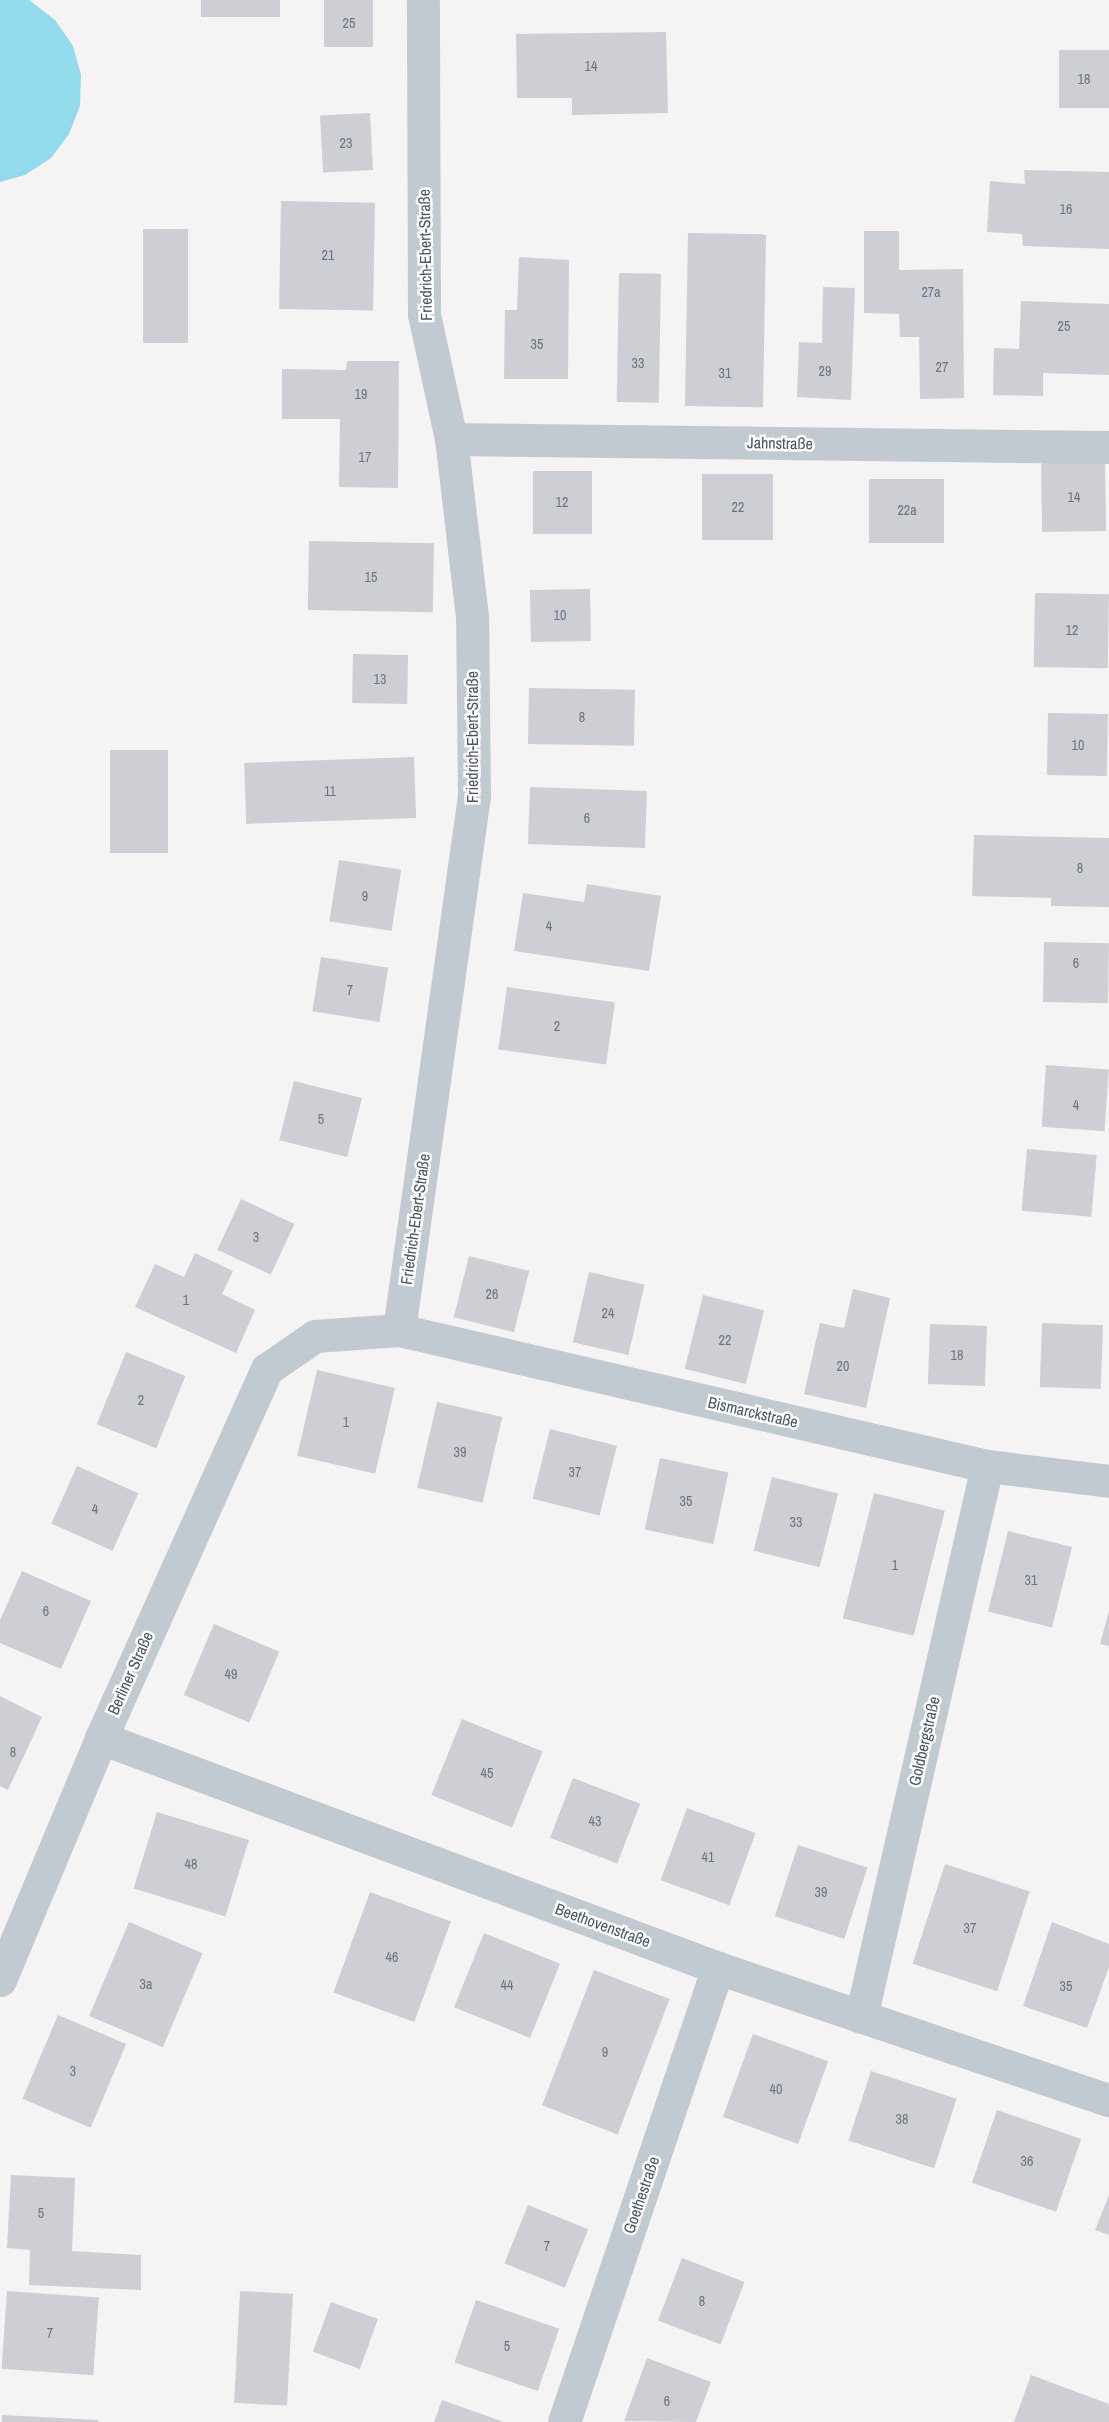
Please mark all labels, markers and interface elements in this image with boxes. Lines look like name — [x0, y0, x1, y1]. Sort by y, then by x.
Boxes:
house number: 25 — [343, 15, 355, 31]
house number: 14 — [585, 58, 597, 74]
house number: 18 — [1078, 71, 1090, 87]
house number: 23 — [340, 135, 352, 151]
street label: Friedrich-Ebert-Straße — [414, 189, 436, 321]
house number: 16 — [1060, 201, 1072, 217]
house number: 21 — [322, 247, 334, 263]
house number: 27a — [921, 284, 941, 300]
house number: 25 — [1058, 318, 1070, 334]
house number: 35 — [531, 336, 543, 352]
house number: 33 — [632, 355, 644, 371]
house number: 27 — [936, 359, 948, 375]
house number: 29 — [819, 363, 831, 379]
house number: 31 — [719, 365, 731, 381]
house number: 19 — [355, 386, 367, 402]
street label: Jahnstraße — [747, 433, 813, 453]
house number: 17 — [359, 449, 371, 465]
house number: 14 — [1068, 489, 1080, 505]
house number: 12 — [556, 494, 568, 510]
house number: 22 — [732, 499, 744, 515]
house number: 22a — [897, 502, 917, 518]
house number: 15 — [365, 569, 377, 585]
house number: 10 — [554, 607, 566, 623]
house number: 12 — [1066, 622, 1078, 638]
house number: 13 — [374, 671, 386, 687]
street label: Friedrich-Ebert-Straße — [462, 671, 482, 803]
house number: 8 — [579, 709, 585, 725]
house number: 10 — [1072, 737, 1084, 753]
house number: 11 — [324, 783, 336, 799]
house number: 6 — [584, 810, 590, 826]
house number: 8 — [1077, 860, 1083, 876]
house number: 9 — [362, 888, 368, 904]
house number: 4 — [546, 918, 552, 934]
house number: 6 — [1073, 955, 1079, 971]
house number: 7 — [347, 982, 353, 998]
house number: 2 — [554, 1018, 560, 1034]
house number: 4 — [1073, 1097, 1079, 1113]
house number: 5 — [318, 1111, 324, 1127]
street label: Friedrich-Ebert-Straße — [396, 1152, 434, 1286]
house number: 3 — [253, 1229, 259, 1245]
house number: 26 — [486, 1286, 498, 1302]
house number: 1 — [183, 1292, 189, 1308]
house number: 24 — [602, 1305, 614, 1321]
house number: 22 — [719, 1332, 731, 1348]
house number: 18 — [951, 1347, 963, 1363]
house number: 20 — [837, 1358, 849, 1374]
house number: 2 — [138, 1392, 144, 1408]
street label: Bismarckstraße — [706, 1392, 800, 1432]
house number: 1 — [343, 1414, 349, 1430]
house number: 39 — [454, 1444, 466, 1460]
house number: 37 — [569, 1464, 581, 1480]
house number: 35 — [680, 1493, 692, 1509]
house number: 4 — [92, 1501, 98, 1517]
house number: 33 — [790, 1514, 802, 1530]
house number: 1 — [892, 1557, 898, 1573]
house number: 31 — [1025, 1572, 1037, 1588]
house number: 6 — [43, 1603, 49, 1619]
street label: Berliner Straße — [103, 1628, 157, 1718]
house number: 49 — [225, 1666, 237, 1682]
street label: Goldbergstraße — [904, 1694, 944, 1788]
house number: 8 — [10, 1744, 16, 1760]
house number: 45 — [481, 1765, 493, 1781]
house number: 43 — [589, 1813, 601, 1829]
house number: 41 — [702, 1849, 714, 1865]
house number: 48 — [185, 1856, 197, 1872]
house number: 39 — [815, 1884, 827, 1900]
street label: Beethovenstraße — [553, 1899, 653, 1951]
house number: 37 — [964, 1920, 976, 1936]
house number: 46 — [386, 1949, 398, 1965]
house number: 3a — [140, 1976, 152, 1992]
house number: 44 — [501, 1977, 513, 1993]
house number: 35 — [1060, 1978, 1072, 1994]
house number: 9 — [602, 2044, 608, 2060]
house number: 3 — [70, 2063, 76, 2079]
house number: 40 — [770, 2081, 782, 2097]
house number: 38 — [896, 2111, 908, 2127]
house number: 36 — [1021, 2153, 1033, 2169]
street label: Goethestraße — [619, 2154, 663, 2236]
house number: 5 — [38, 2205, 44, 2221]
house number: 7 — [544, 2238, 550, 2254]
house number: 8 — [699, 2293, 705, 2309]
house number: 7 — [47, 2325, 53, 2341]
house number: 5 — [504, 2338, 510, 2354]
house number: 6 — [664, 2393, 670, 2409]

